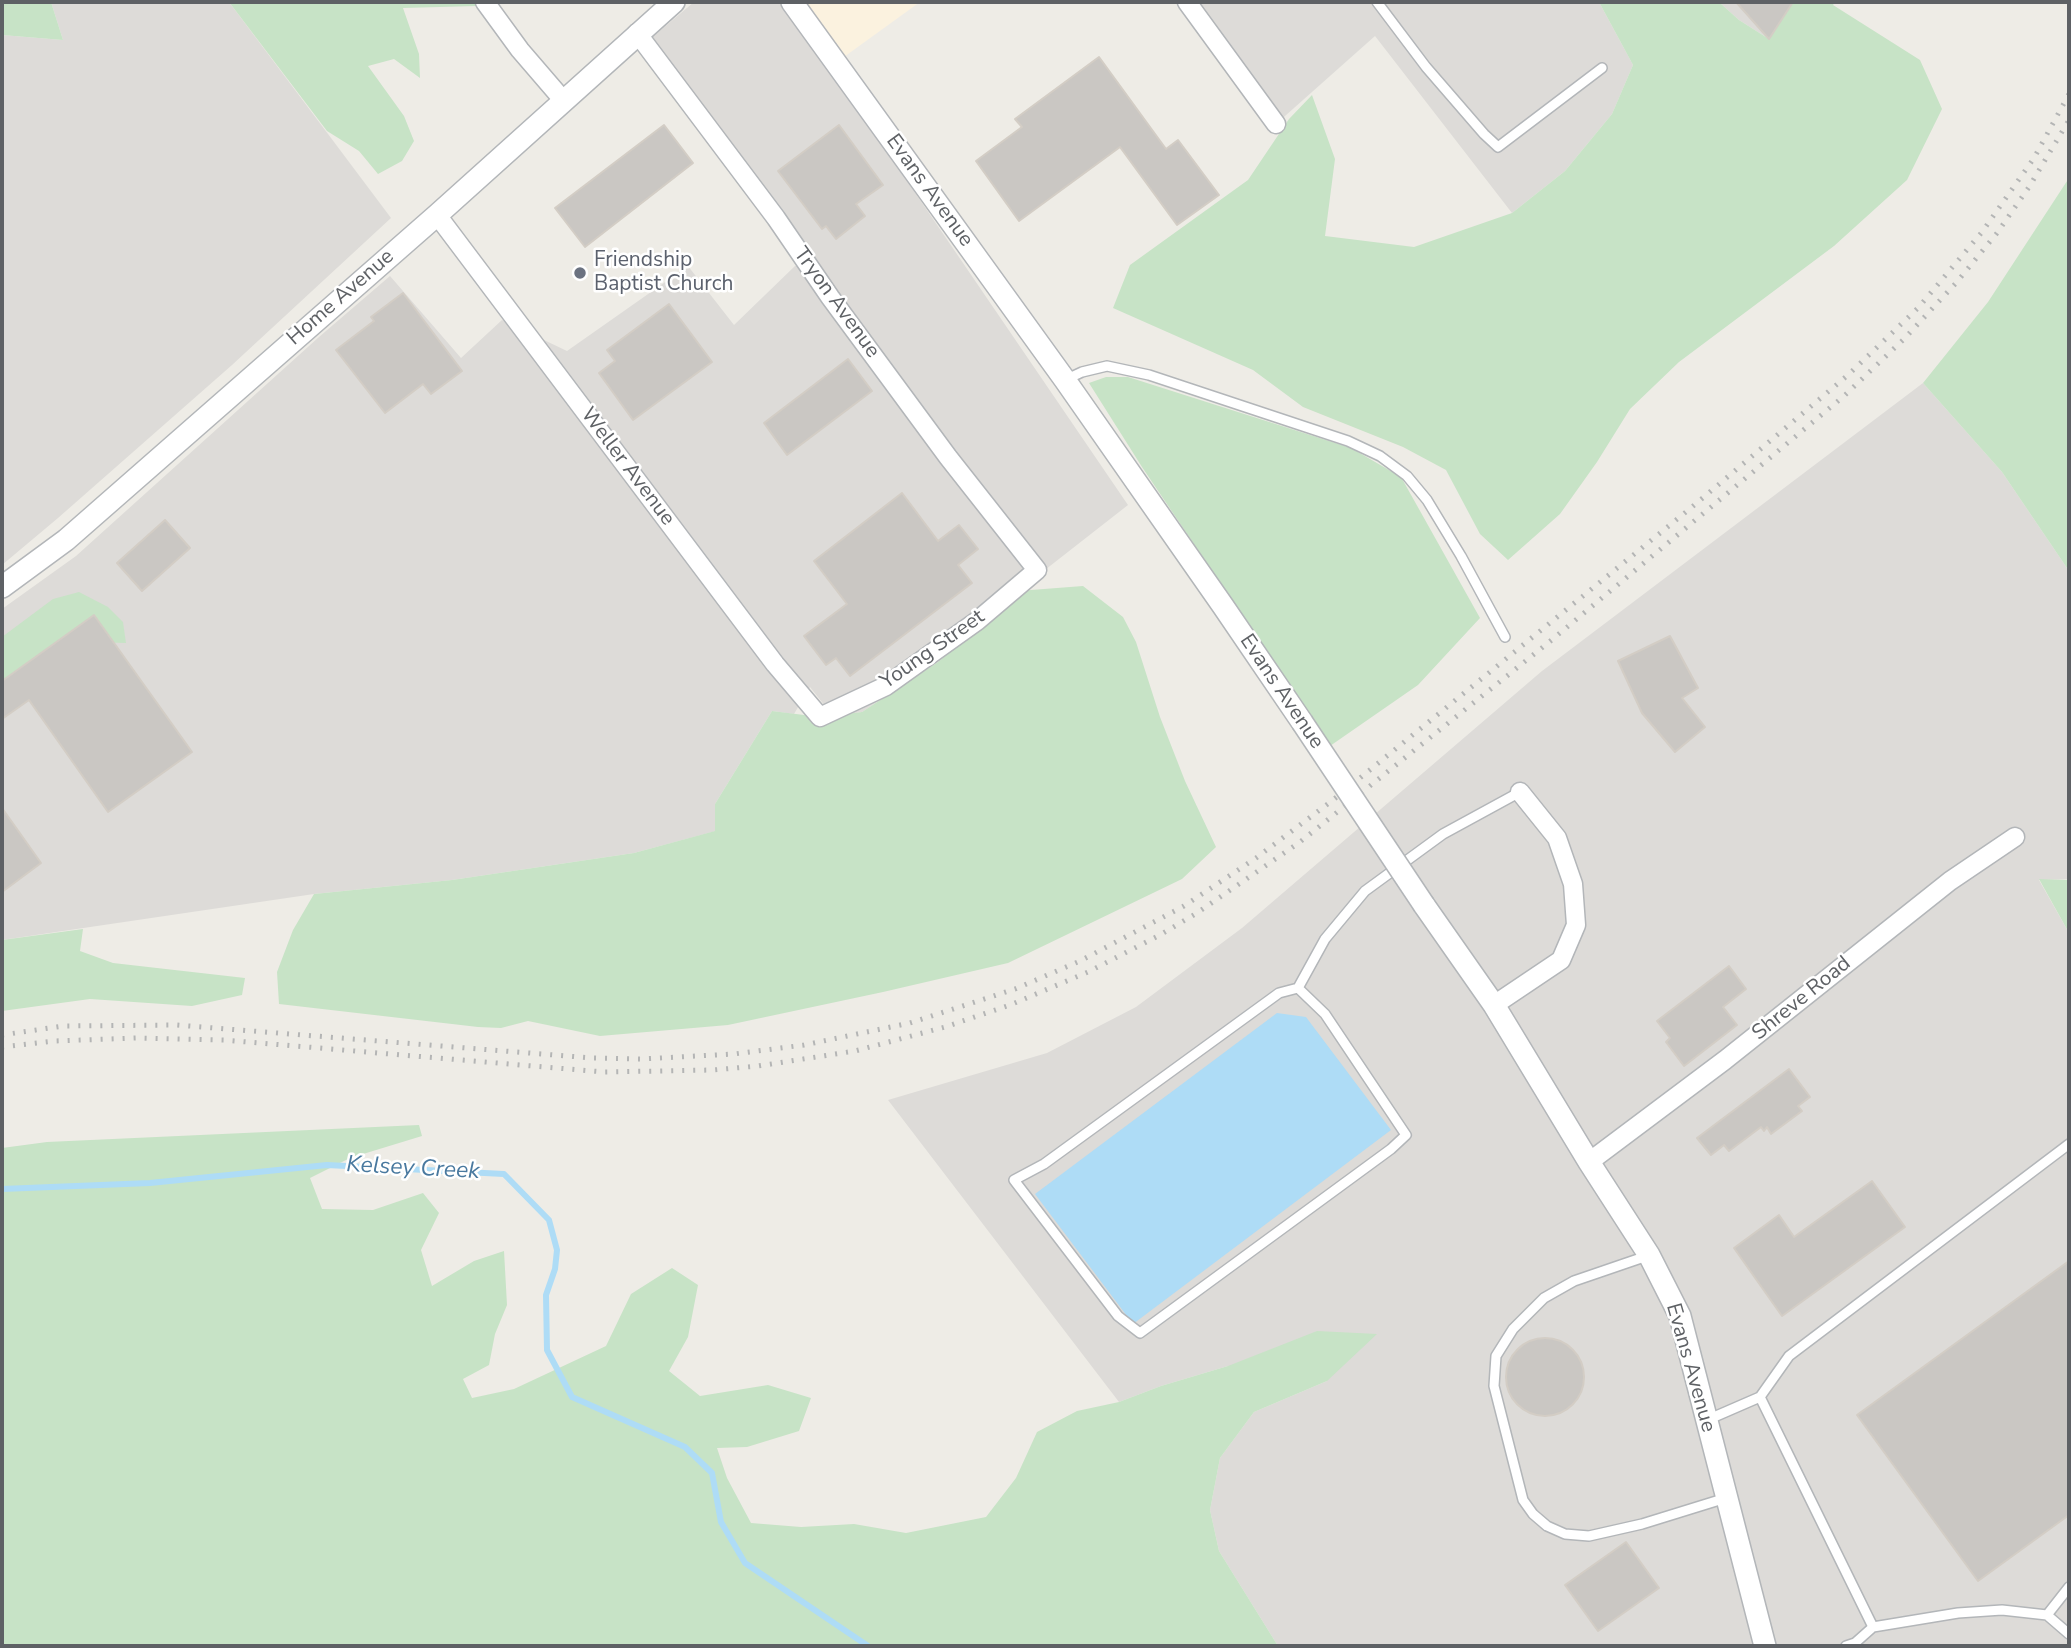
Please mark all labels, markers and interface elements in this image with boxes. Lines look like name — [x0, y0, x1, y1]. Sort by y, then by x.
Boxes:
street label: Evans Avenue — [880, 130, 978, 252]
street label: Tryon Avenue — [788, 243, 884, 363]
street label: Home Avenue — [282, 245, 400, 351]
place label: Friendship Baptist Church — [594, 248, 733, 298]
marker: Friendship Baptist Church — [572, 265, 588, 281]
street label: Weller Avenue — [575, 403, 679, 531]
street label: Young Street — [876, 605, 990, 695]
street label: Evans Avenue — [1233, 630, 1329, 754]
street label: Shreve Road — [1748, 952, 1856, 1046]
water label: Kelsey Creek — [346, 1152, 480, 1186]
street label: Evans Avenue — [1660, 1301, 1720, 1435]

